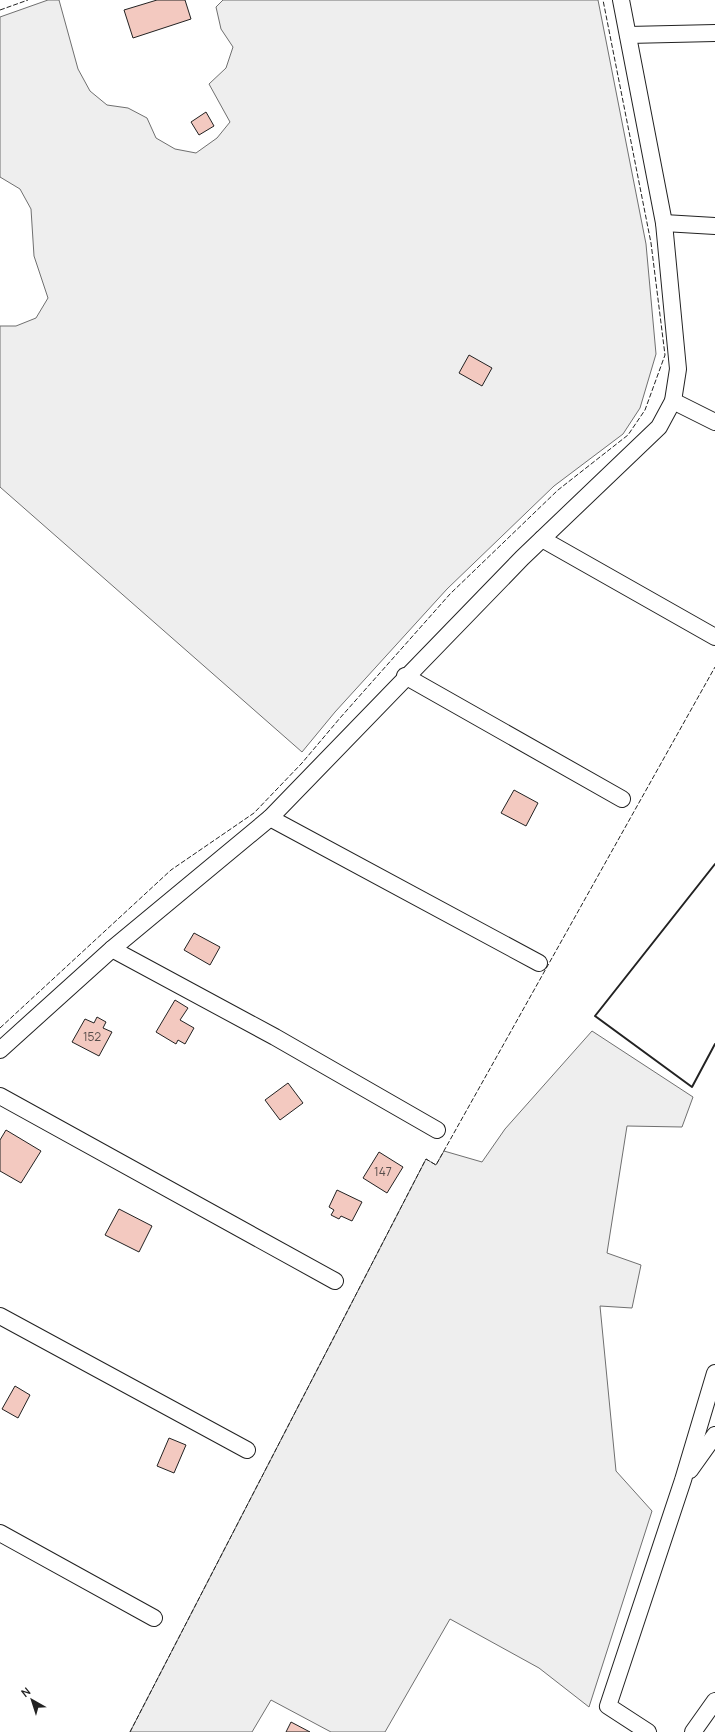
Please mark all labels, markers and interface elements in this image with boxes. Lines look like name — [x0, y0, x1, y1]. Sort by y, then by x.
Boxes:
house number: 152 — [83, 1028, 101, 1045]
house number: 147 — [374, 1163, 392, 1180]
north arrow — [12, 1680, 52, 1720]
text: N — [18, 1683, 33, 1700]

